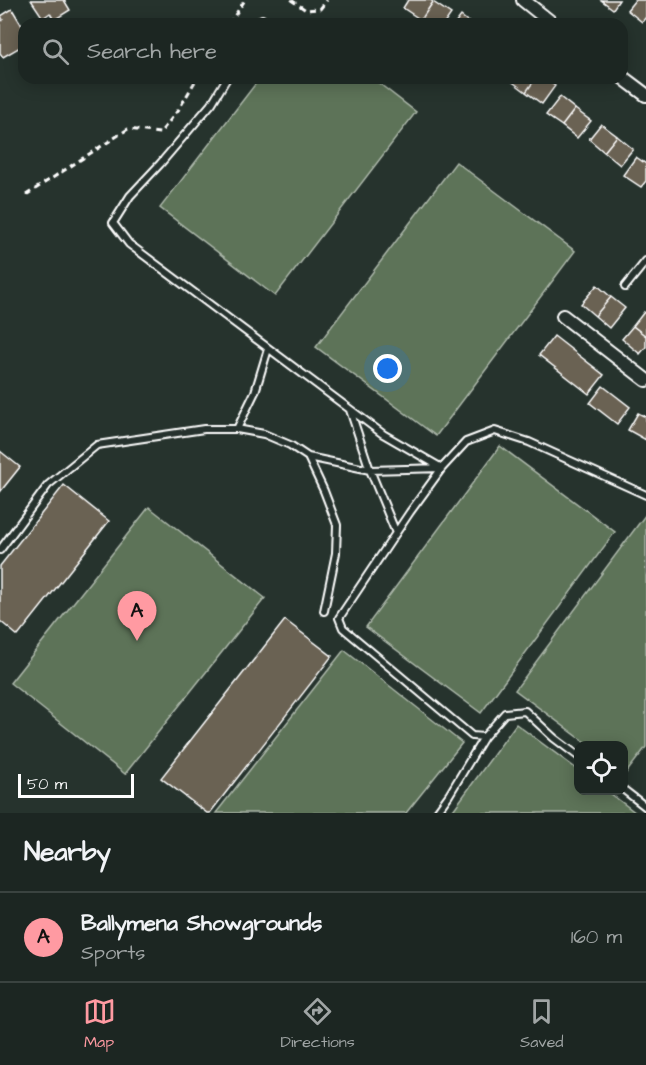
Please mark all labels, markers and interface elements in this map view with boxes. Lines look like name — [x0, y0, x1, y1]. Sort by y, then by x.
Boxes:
search box — [18, 18, 628, 84]
icon: search — [39, 35, 72, 68]
text: Search here — [87, 36, 217, 67]
your location — [373, 354, 402, 383]
pin: A — [118, 592, 156, 641]
map controls — [574, 741, 628, 795]
button: locate — [574, 741, 628, 795]
scale bar — [18, 771, 134, 798]
text: 50 m — [27, 773, 67, 795]
text: Nearby — [24, 834, 111, 870]
text: Ballymena Showgrounds — [81, 908, 322, 939]
text: A — [37, 923, 50, 951]
text: 160 m — [571, 923, 622, 951]
text: Sports — [81, 939, 145, 967]
tab: Map — [83, 995, 116, 1053]
tab: Directions — [281, 995, 355, 1053]
tab: Saved — [520, 995, 563, 1053]

